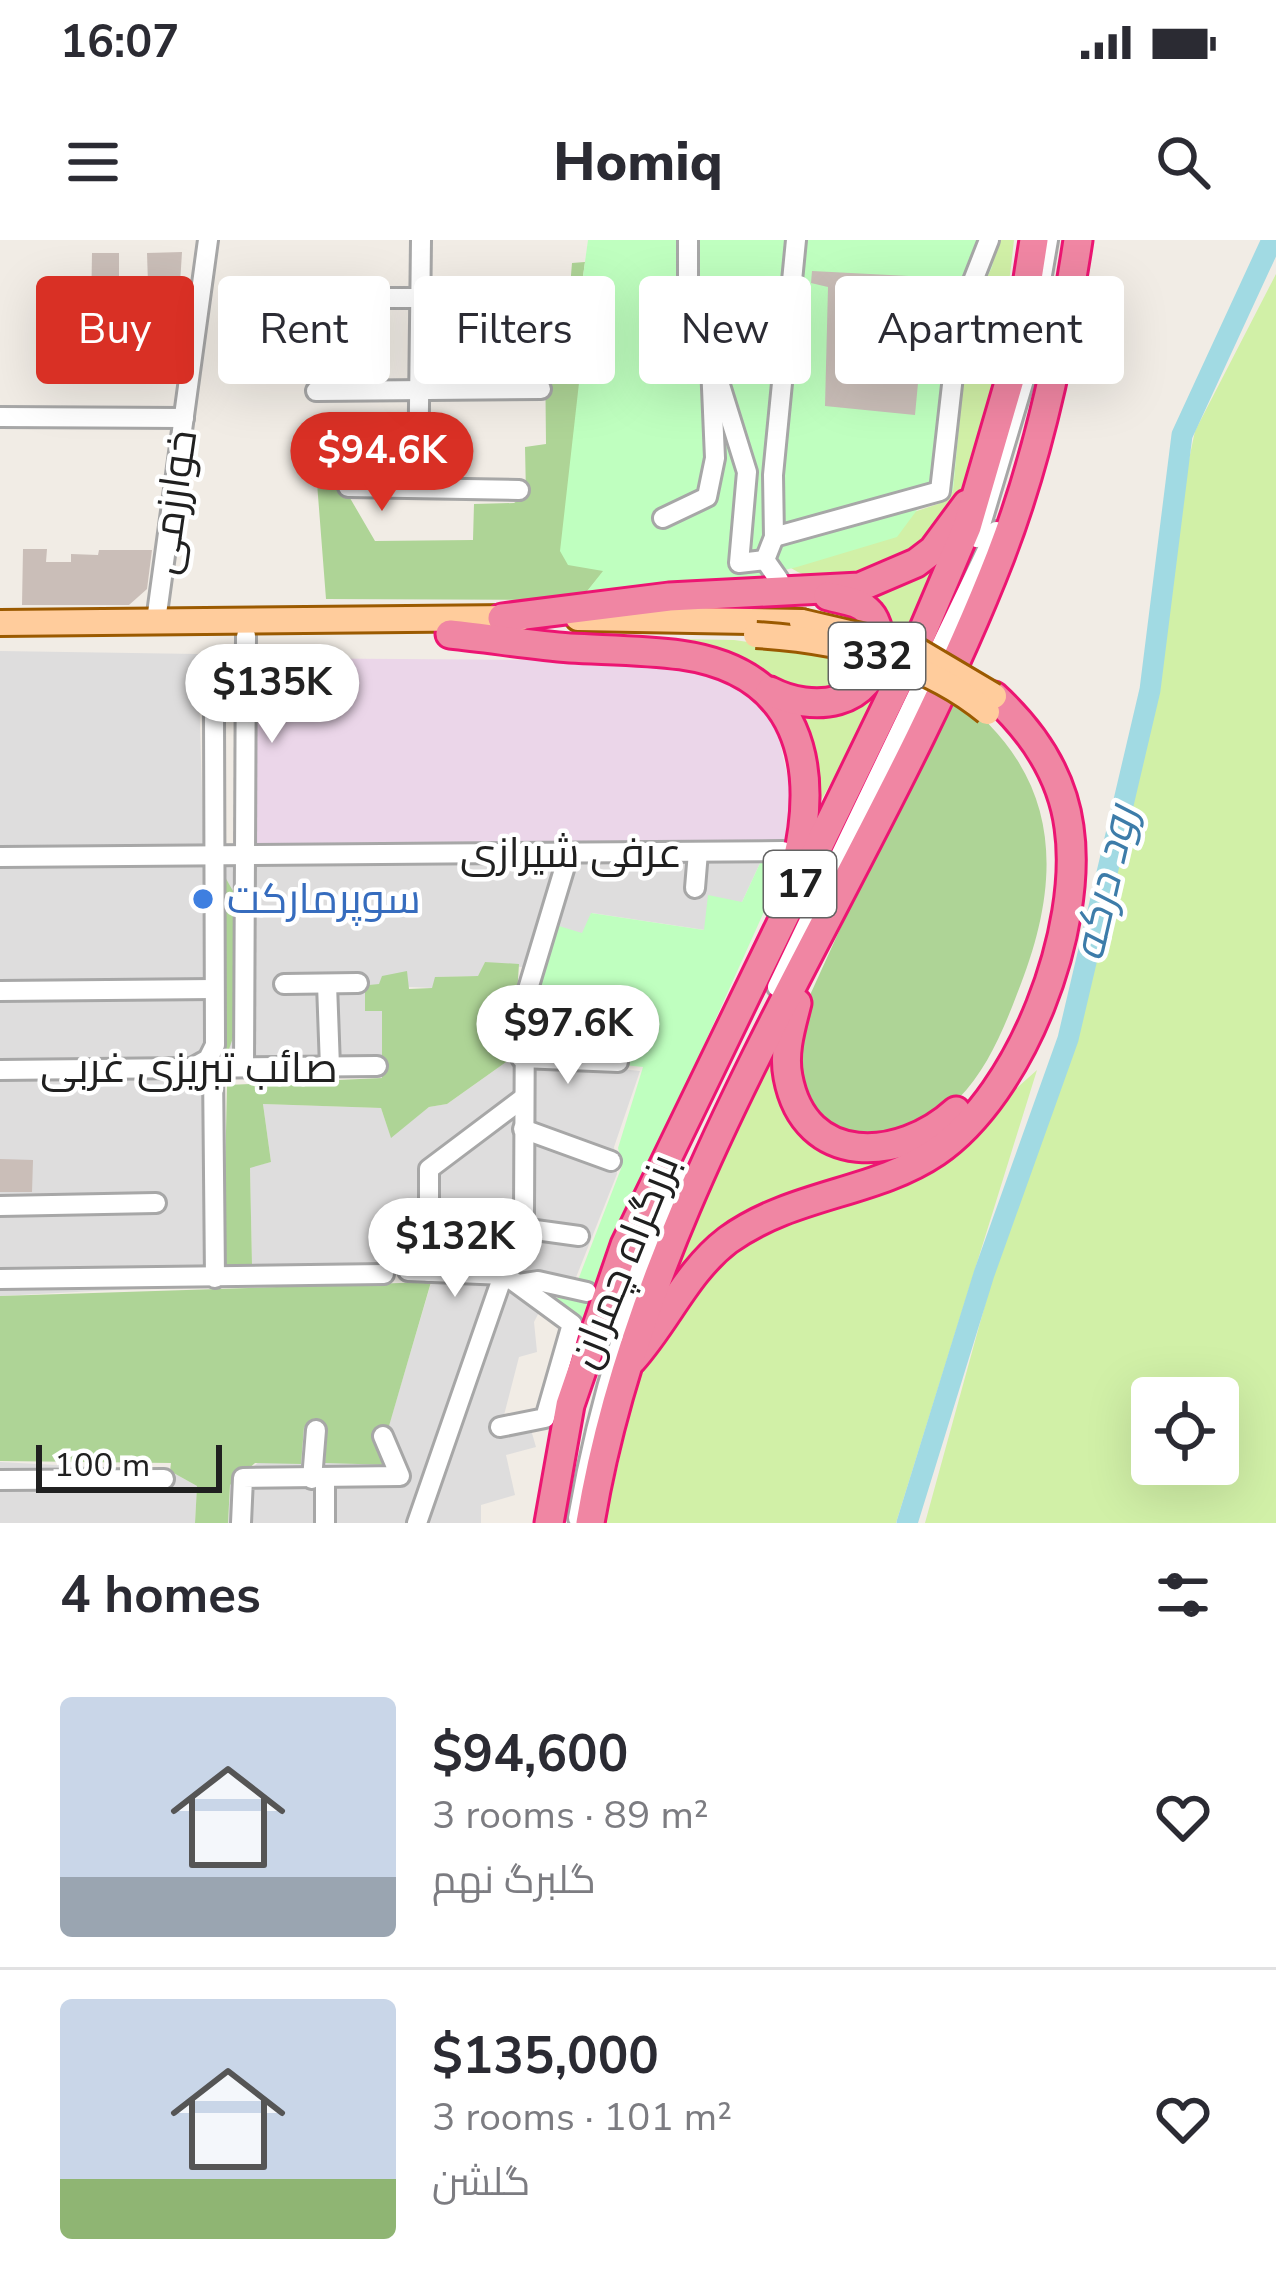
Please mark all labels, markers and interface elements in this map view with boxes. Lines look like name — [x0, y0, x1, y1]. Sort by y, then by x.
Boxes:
text: 16:07 — [60, 12, 179, 73]
text: Homiq — [553, 125, 723, 199]
icon: menu — [60, 129, 126, 195]
icon: search — [1150, 129, 1216, 195]
chip: Buy — [36, 276, 194, 384]
chip: Rent — [218, 276, 390, 384]
chip: Filters — [414, 276, 615, 384]
chip: New — [639, 276, 811, 384]
chip: Apartment — [835, 276, 1124, 384]
pin: $94.6K — [284, 412, 480, 514]
text: $94.6K — [317, 424, 447, 477]
street label: خوارزمی — [135, 426, 211, 578]
road number: 332 — [829, 623, 925, 689]
pin: $135K — [188, 644, 356, 746]
text: $135K — [212, 656, 332, 709]
water label: رود درکه — [1058, 796, 1153, 967]
street label: عرفی شیرازی — [460, 825, 682, 882]
road number: 17 — [764, 851, 836, 917]
place label: سوپرمارکت — [227, 871, 421, 928]
marker: سوپرمارکت — [190, 886, 216, 912]
pin: $97.6K — [470, 985, 666, 1087]
text: $97.6K — [503, 997, 633, 1050]
street label: صائب تبریزی غربی — [40, 1040, 338, 1097]
street label: بزرگراه چمران — [555, 1146, 693, 1376]
pin: $132K — [371, 1198, 539, 1300]
text: $132K — [395, 1210, 515, 1263]
map controls — [1131, 1377, 1239, 1485]
button: locate — [1131, 1377, 1239, 1485]
scale bar — [36, 1439, 222, 1492]
text: 100 m — [54, 1443, 150, 1488]
text: 4 homes — [60, 1560, 261, 1630]
icon: filters — [1150, 1562, 1216, 1628]
text: $94,600 — [432, 1719, 628, 1789]
icon: home — [156, 1745, 300, 1889]
icon: heart — [1150, 1784, 1216, 1850]
text: 3 rooms · 89 m² — [432, 1789, 709, 1842]
text: گلبرگ نهم — [432, 1854, 596, 1907]
text: $135,000 — [432, 2021, 659, 2091]
icon: home — [156, 2047, 300, 2191]
icon: heart — [1150, 2086, 1216, 2152]
text: 3 rooms · 101 m² — [432, 2091, 732, 2144]
text: گلشن — [432, 2156, 530, 2209]

